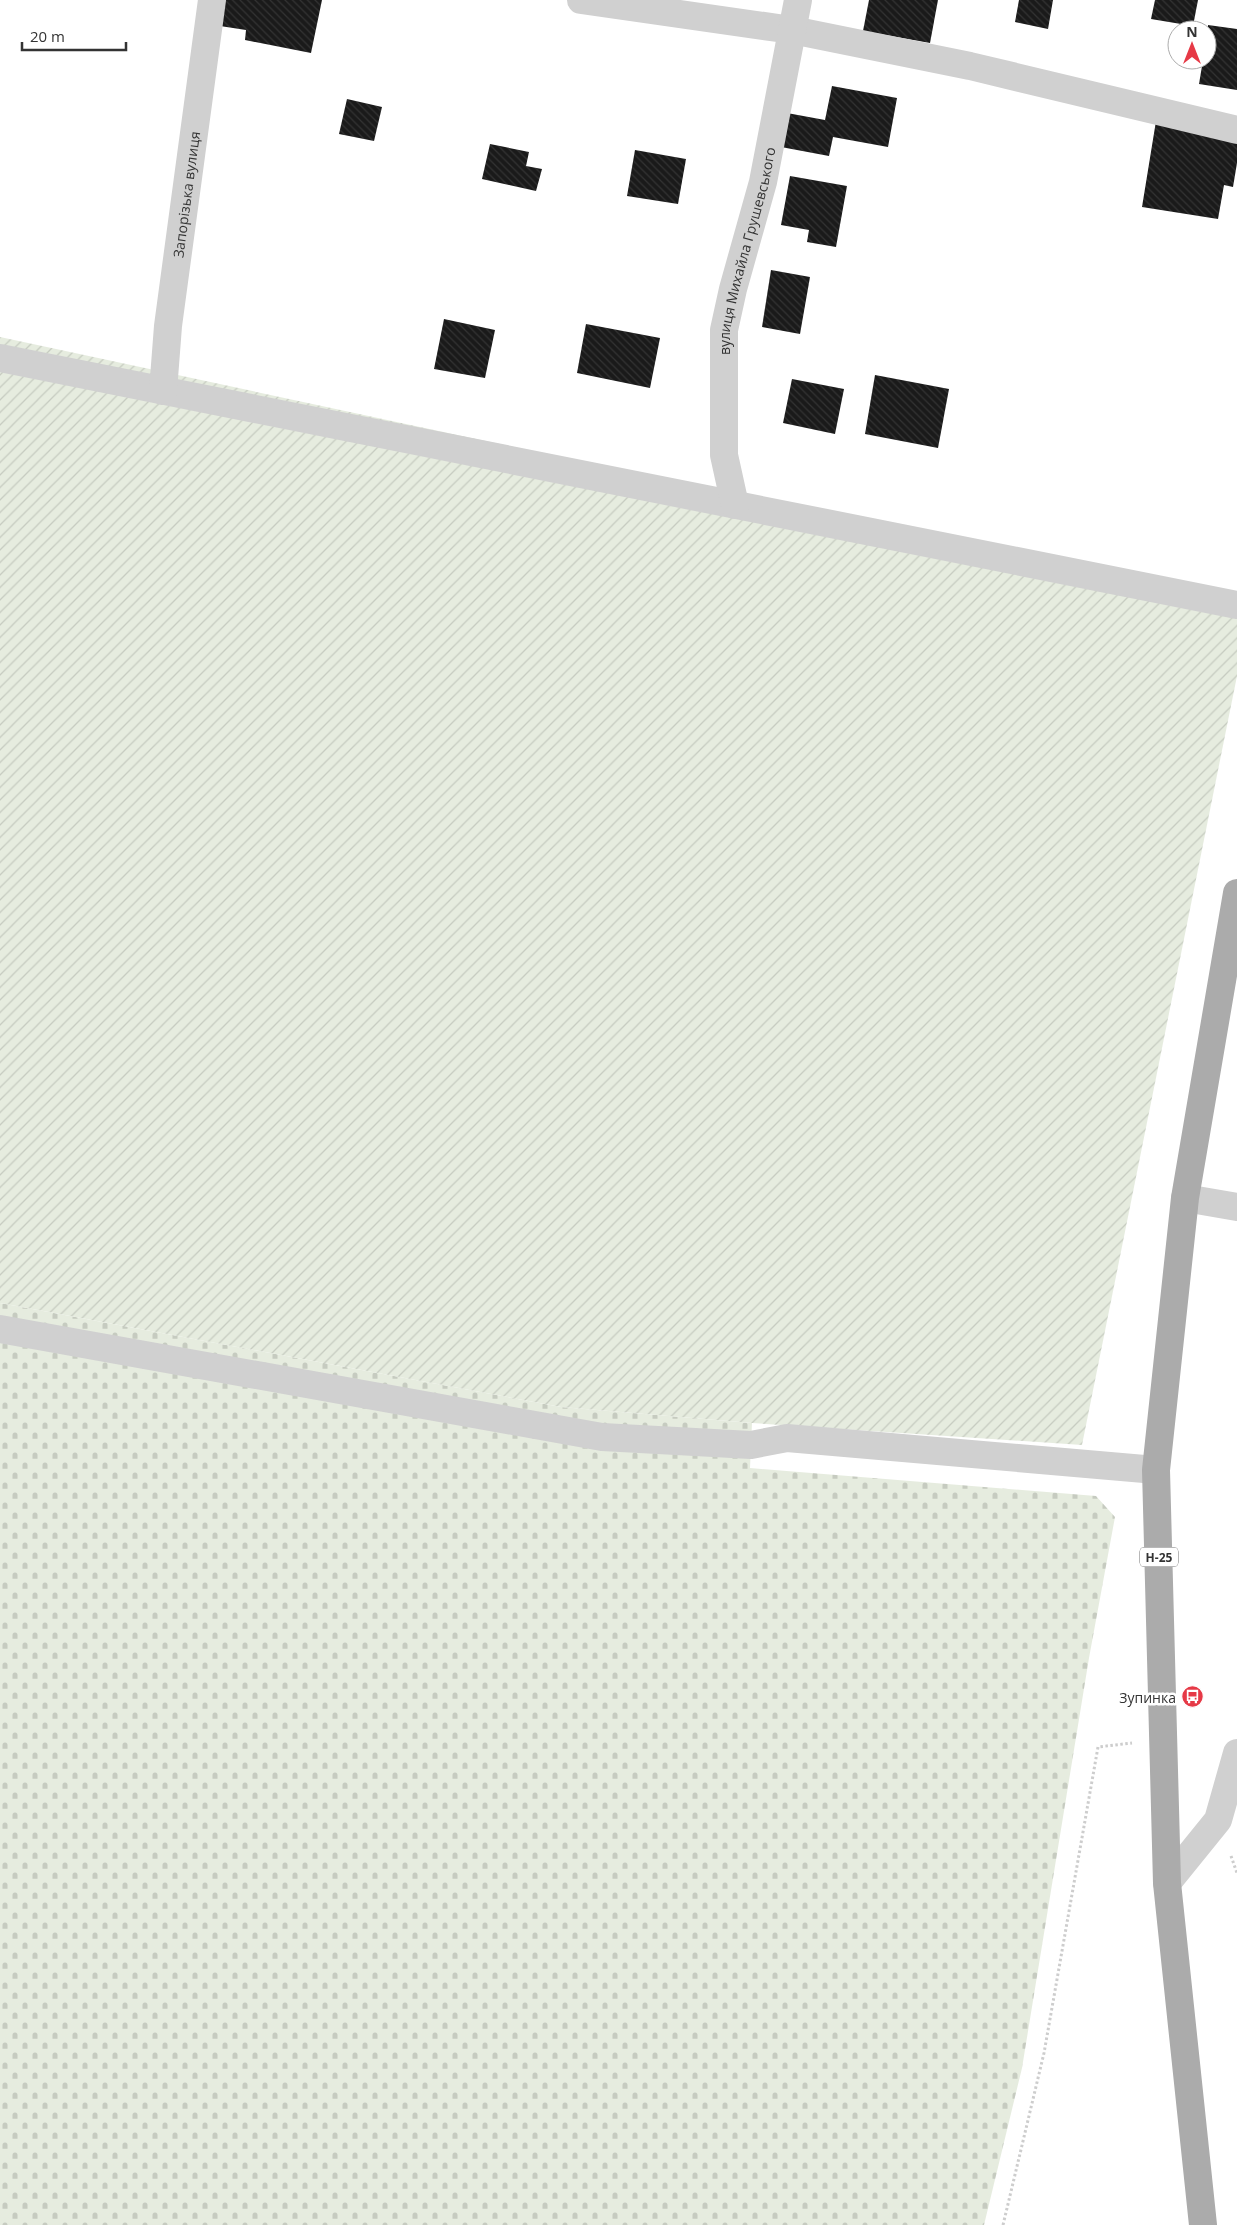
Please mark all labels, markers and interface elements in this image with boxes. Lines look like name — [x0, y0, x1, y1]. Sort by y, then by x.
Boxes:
scale bar — [22, 20, 126, 52]
north arrow — [1167, 20, 1217, 70]
text: N — [1186, 22, 1198, 41]
text: 20 m — [30, 26, 65, 46]
street label: Запорізька вулиця — [168, 130, 204, 259]
street label: вулиця Михайла Грушевського — [714, 145, 779, 355]
road number: Н-25 — [1140, 1548, 1178, 1566]
bus stop icon: Зупинка — [1180, 1685, 1204, 1709]
place label: Зупинка — [1119, 1688, 1176, 1707]

